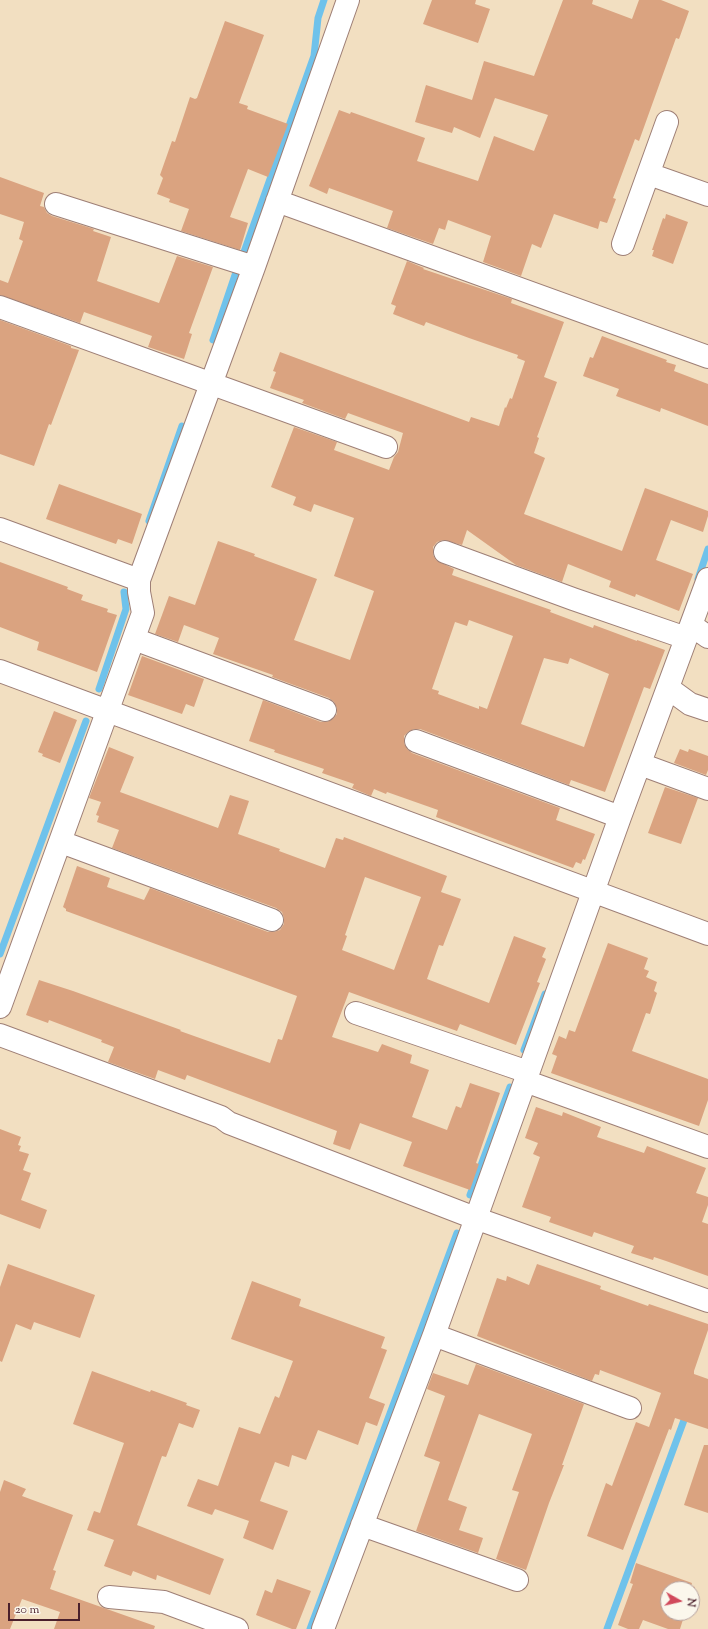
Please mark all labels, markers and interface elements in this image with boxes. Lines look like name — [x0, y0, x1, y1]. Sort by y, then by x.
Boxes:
north arrow — [660, 1581, 700, 1621]
scale bar — [10, 1595, 82, 1621]
text: N — [682, 1597, 699, 1608]
text: 20 m — [15, 1601, 39, 1619]

